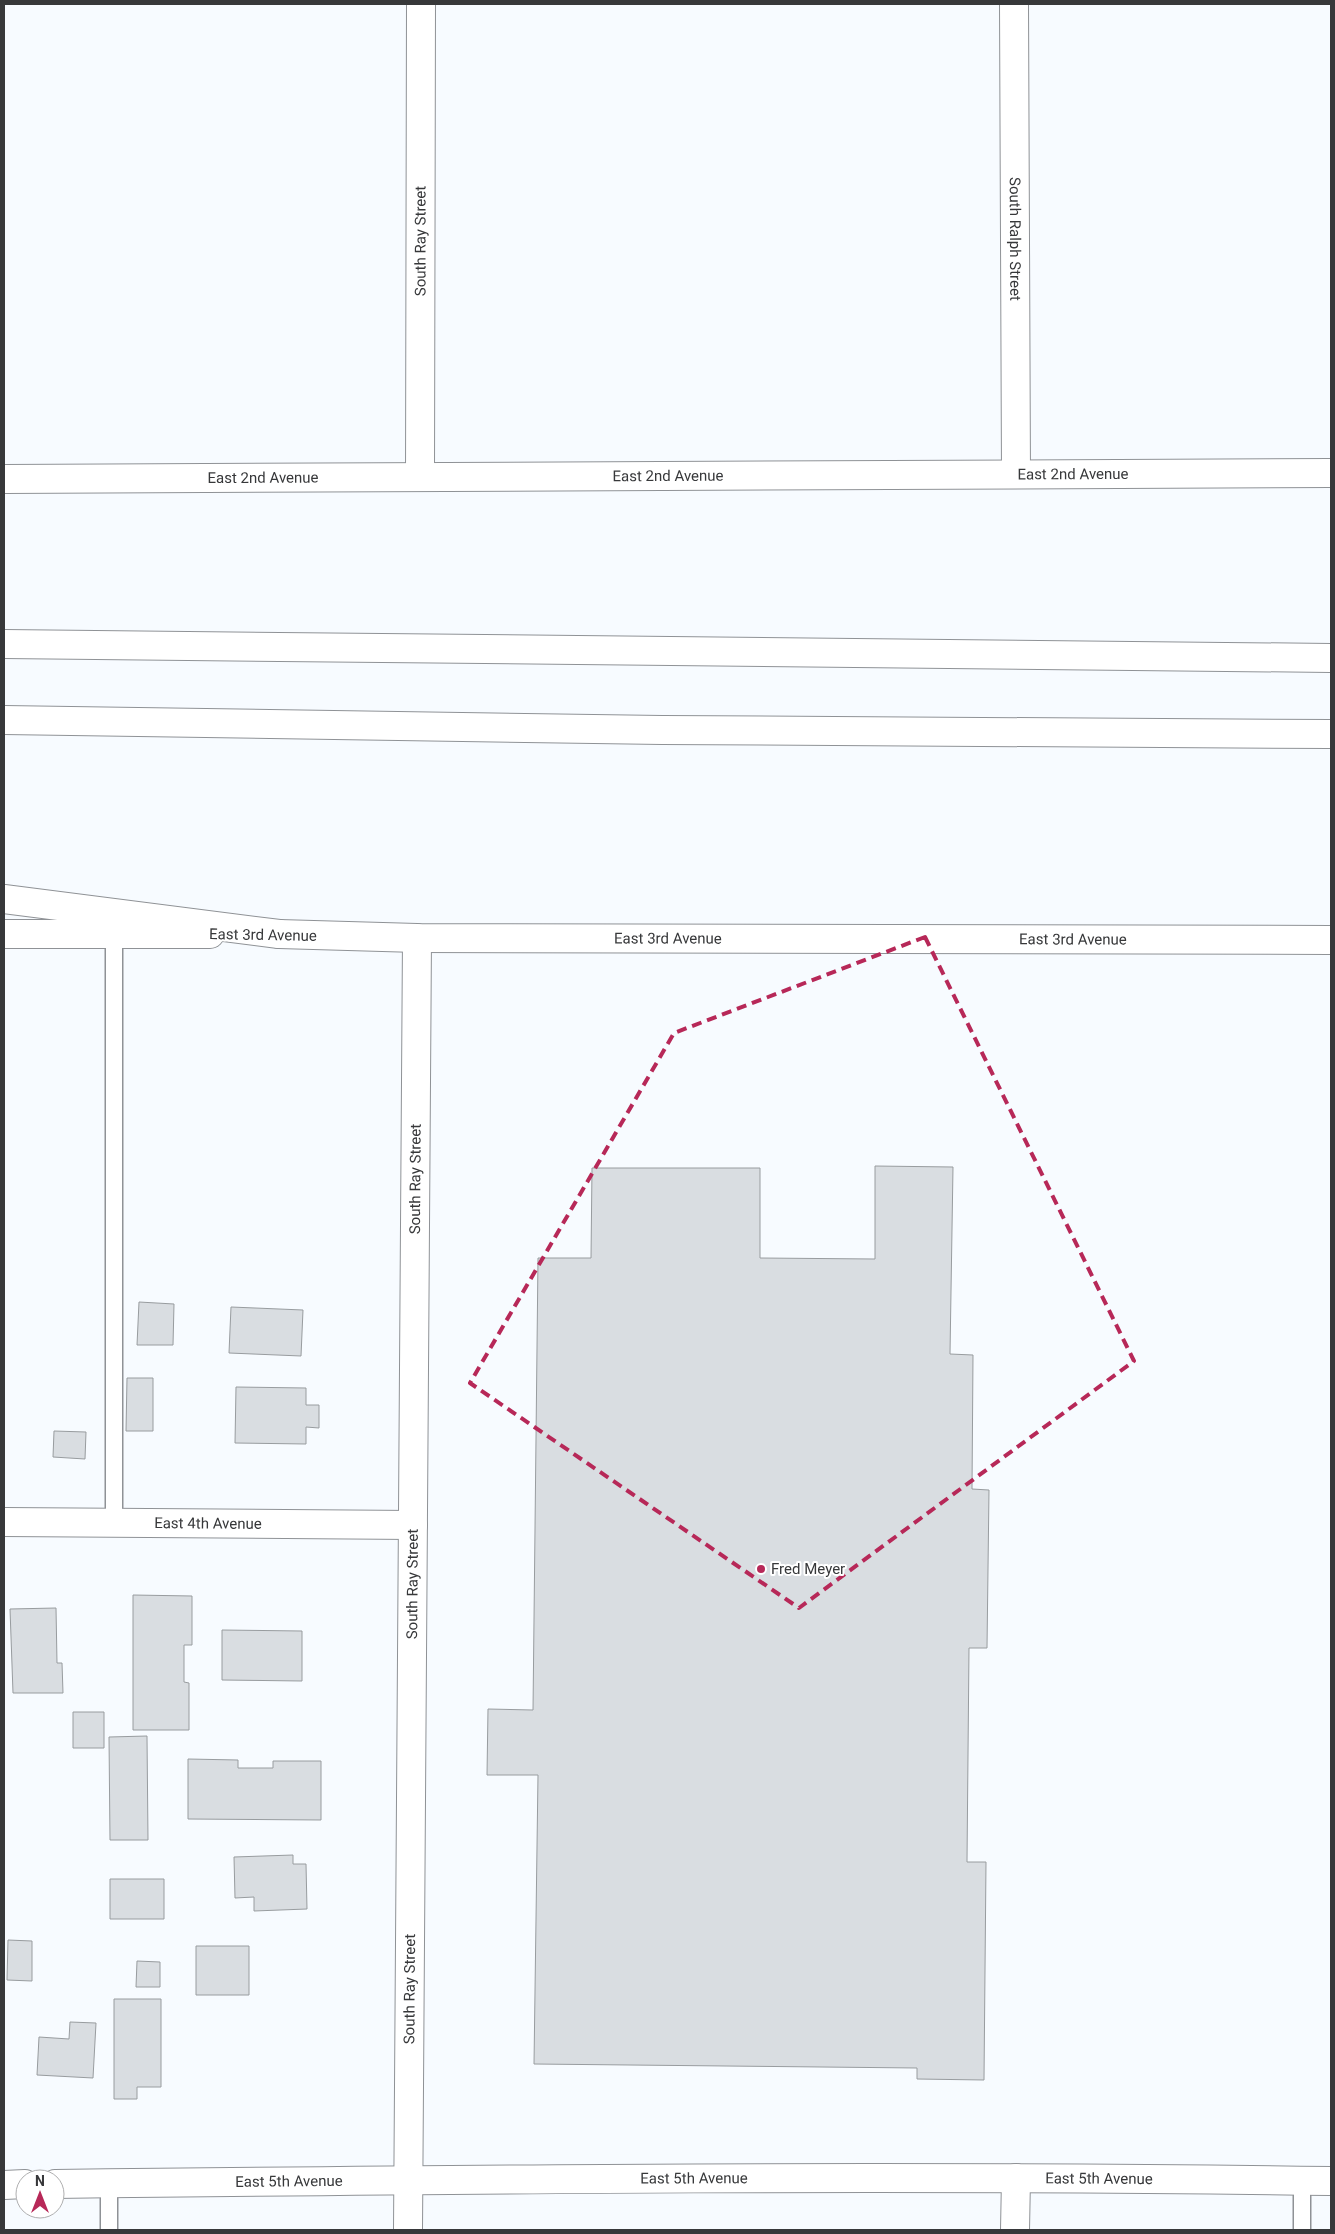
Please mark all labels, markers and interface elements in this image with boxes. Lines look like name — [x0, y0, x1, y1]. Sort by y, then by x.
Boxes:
street label: South Ralph Street — [1006, 177, 1024, 301]
street label: South Ray Street — [411, 186, 430, 296]
street label: East 2nd Avenue — [1017, 465, 1129, 483]
street label: East 2nd Avenue — [612, 467, 724, 485]
street label: East 2nd Avenue — [207, 469, 319, 487]
street label: East 3rd Avenue — [209, 925, 317, 945]
street label: East 3rd Avenue — [614, 929, 722, 948]
street label: East 3rd Avenue — [1019, 930, 1127, 949]
street label: South Ray Street — [406, 1124, 425, 1234]
street label: East 4th Avenue — [154, 1514, 262, 1533]
street label: South Ray Street — [403, 1529, 422, 1639]
place label: Fred Meyer — [771, 1560, 845, 1578]
marker: Fred Meyer — [755, 1563, 767, 1575]
street label: South Ray Street — [400, 1934, 419, 2044]
north arrow — [15, 2169, 65, 2219]
street label: East 5th Avenue — [640, 2169, 748, 2188]
street label: East 5th Avenue — [1045, 2169, 1153, 2188]
street label: East 5th Avenue — [235, 2172, 343, 2191]
text: N — [35, 2173, 45, 2189]

